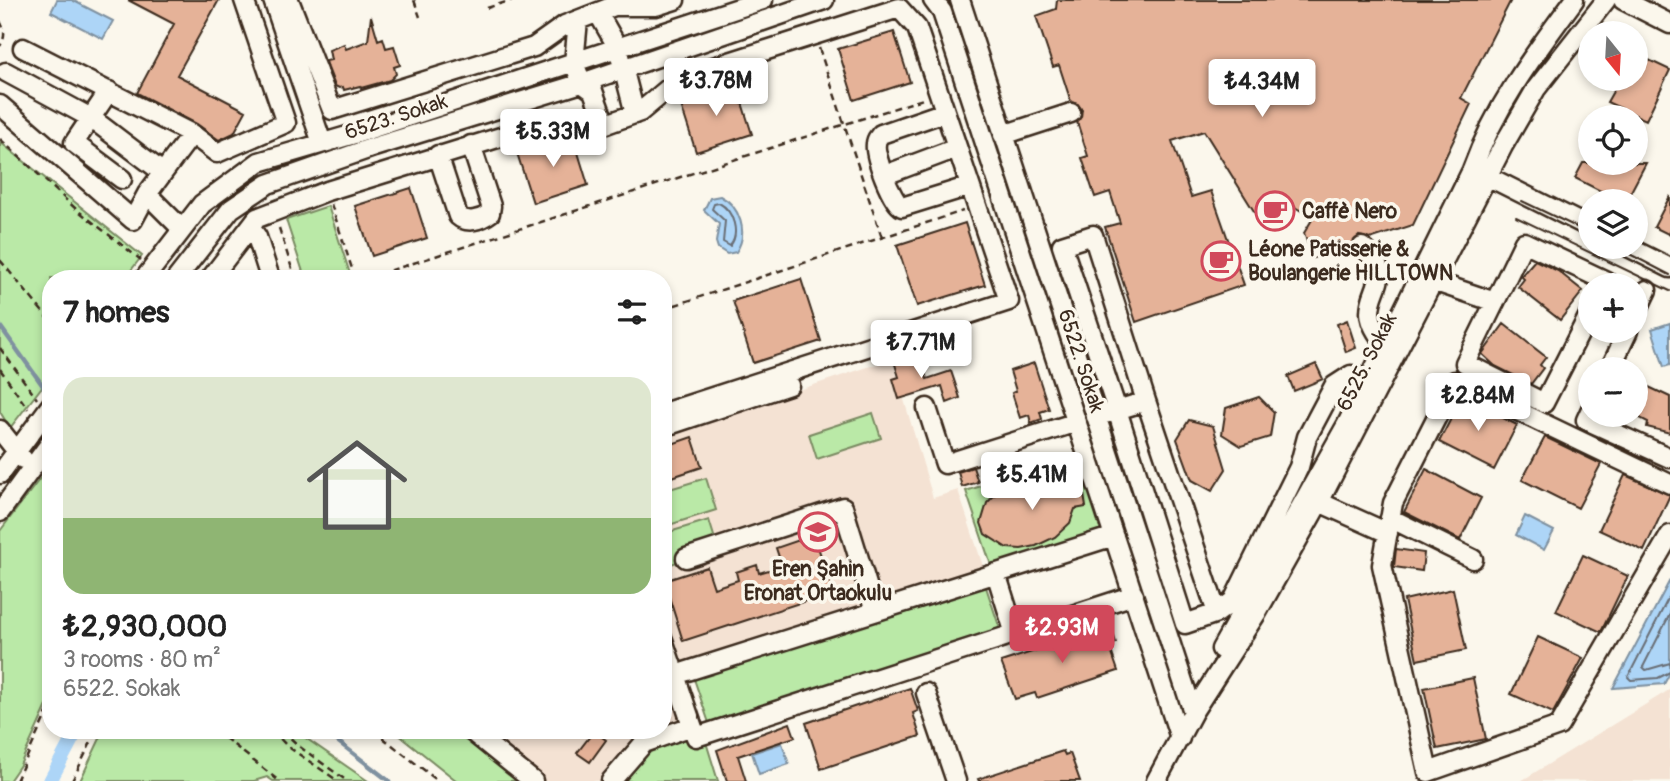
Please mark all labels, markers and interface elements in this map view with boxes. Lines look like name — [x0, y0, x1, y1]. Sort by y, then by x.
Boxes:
north arrow — [1578, 21, 1648, 91]
map controls — [1578, 21, 1648, 427]
pin: ₺3.78M — [659, 58, 773, 118]
pin: ₺4.34M — [1205, 60, 1319, 119]
text: ₺3.78M — [680, 66, 752, 95]
text: ₺4.34M — [1225, 67, 1299, 96]
street label: 6523. Sokak — [341, 88, 451, 146]
button: locate — [1578, 105, 1648, 175]
pin: ₺5.33M — [496, 110, 610, 169]
text: ₺5.33M — [516, 117, 590, 146]
button: layers — [1578, 189, 1648, 259]
cafe icon: Caffè Nero — [1254, 190, 1296, 232]
place label: Caffè Nero — [1302, 198, 1398, 225]
place label: Léone Patisserie & Boulangerie HILLTOWN — [1248, 236, 1453, 287]
cafe icon: Léone Patisserie & Boulangerie HILLTOWN — [1200, 240, 1242, 282]
button: + — [1578, 273, 1648, 343]
icon: filters — [613, 293, 651, 331]
text: 7 homes — [63, 294, 170, 331]
street label: 6522. Sokak — [1052, 306, 1110, 416]
street label: 6525. Sokak — [1331, 308, 1403, 416]
pin: ₺7.71M — [864, 320, 978, 380]
text: ₺7.71M — [887, 328, 955, 357]
button: − — [1578, 357, 1648, 427]
pin: ₺2.84M — [1421, 374, 1535, 433]
text: ₺2.84M — [1441, 381, 1515, 410]
icon: home — [294, 422, 420, 548]
pin: ₺5.41M — [975, 452, 1089, 512]
text: ₺5.41M — [997, 460, 1067, 489]
school or university icon: Eren Şahin Eronat Ortaokulu — [797, 511, 839, 553]
place label: Eren Şahin Eronat Ortaokulu — [744, 556, 892, 607]
pin: ₺2.93M — [1005, 606, 1119, 665]
text: ₺2,930,000 — [63, 608, 227, 645]
text: ₺2.93M — [1026, 613, 1098, 642]
text: 3 rooms · 80 m² — [63, 645, 221, 674]
text: 6522. Sokak — [63, 674, 180, 703]

